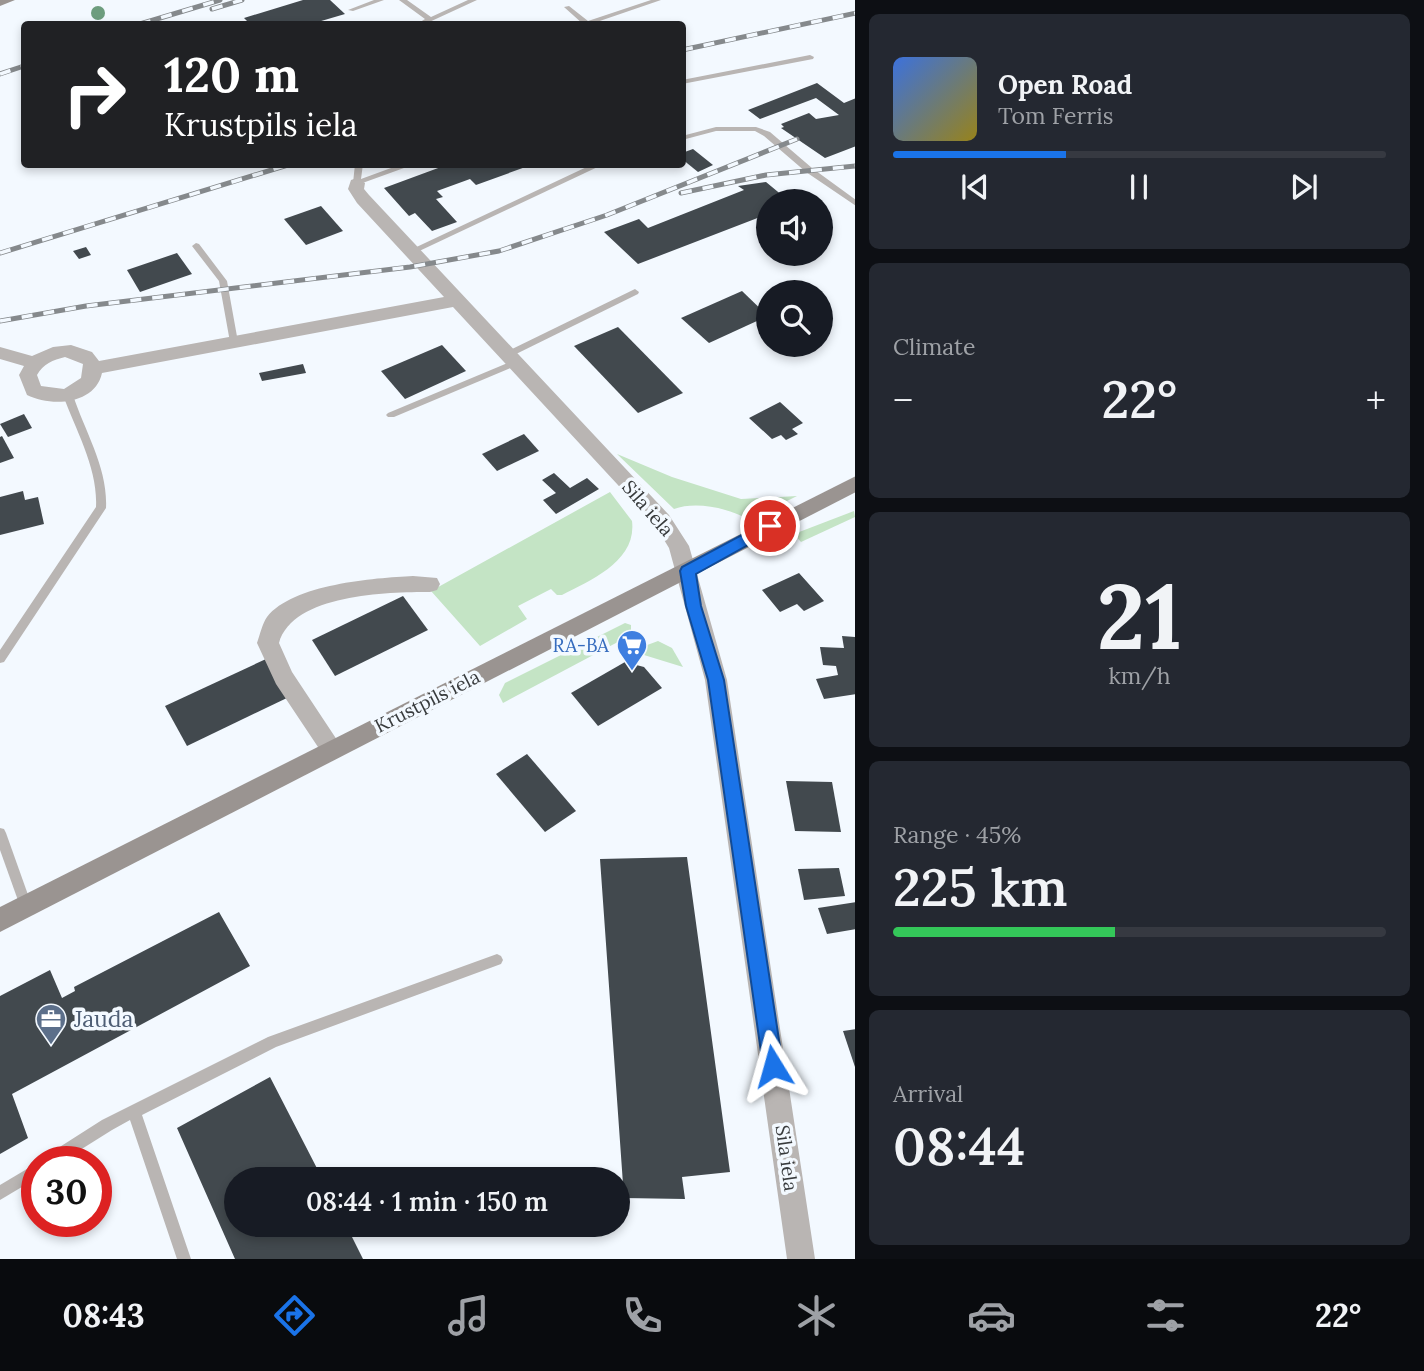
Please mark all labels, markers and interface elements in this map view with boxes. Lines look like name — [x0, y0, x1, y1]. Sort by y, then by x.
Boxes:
text: 120 m — [164, 43, 299, 105]
icon: right — [49, 49, 140, 140]
text: Open Road — [998, 68, 1132, 101]
text: Tom Ferris — [998, 101, 1113, 130]
text: Krustpils iela — [164, 104, 358, 145]
icon: previous — [956, 168, 994, 206]
icon: pause — [1120, 168, 1158, 206]
icon: next — [1285, 168, 1323, 206]
map controls — [756, 189, 833, 357]
button: sound — [756, 189, 833, 266]
button: search — [756, 280, 833, 357]
text: Climate — [893, 332, 975, 361]
text: 22° — [1102, 366, 1177, 432]
text: − — [893, 376, 913, 424]
text: + — [1366, 376, 1386, 424]
street label: Sila iela — [617, 475, 679, 541]
pin — [740, 496, 800, 556]
icon: arrive — [751, 507, 789, 545]
text: 21 — [1097, 557, 1182, 674]
supermarket icon: RA-BA — [615, 628, 649, 672]
place label: RA-BA — [552, 633, 610, 657]
text: km/h — [1108, 661, 1171, 690]
street label: Krustpils iela — [370, 664, 484, 738]
text: Range · 45% — [893, 820, 1021, 849]
text: 225 km — [893, 854, 1068, 920]
office icon: Jauda — [34, 1002, 68, 1046]
place label: Jauda — [73, 1004, 133, 1033]
position arrow — [736, 1029, 810, 1103]
text: Arrival — [893, 1079, 963, 1108]
text: 08:44 — [893, 1113, 1025, 1179]
street label: Sila iela — [770, 1123, 804, 1193]
speed limit sign: 30 — [21, 1146, 112, 1237]
text: 08:44 · 1 min · 150 m — [306, 1185, 548, 1218]
icon: directions — [270, 1291, 319, 1340]
icon: music — [444, 1291, 493, 1340]
icon: phone — [618, 1291, 667, 1340]
icon: climate — [792, 1291, 841, 1340]
icon: car — [967, 1291, 1016, 1340]
icon: filters — [1141, 1291, 1190, 1340]
text: 08:43 — [63, 1295, 145, 1336]
text: 22° — [1315, 1295, 1361, 1336]

